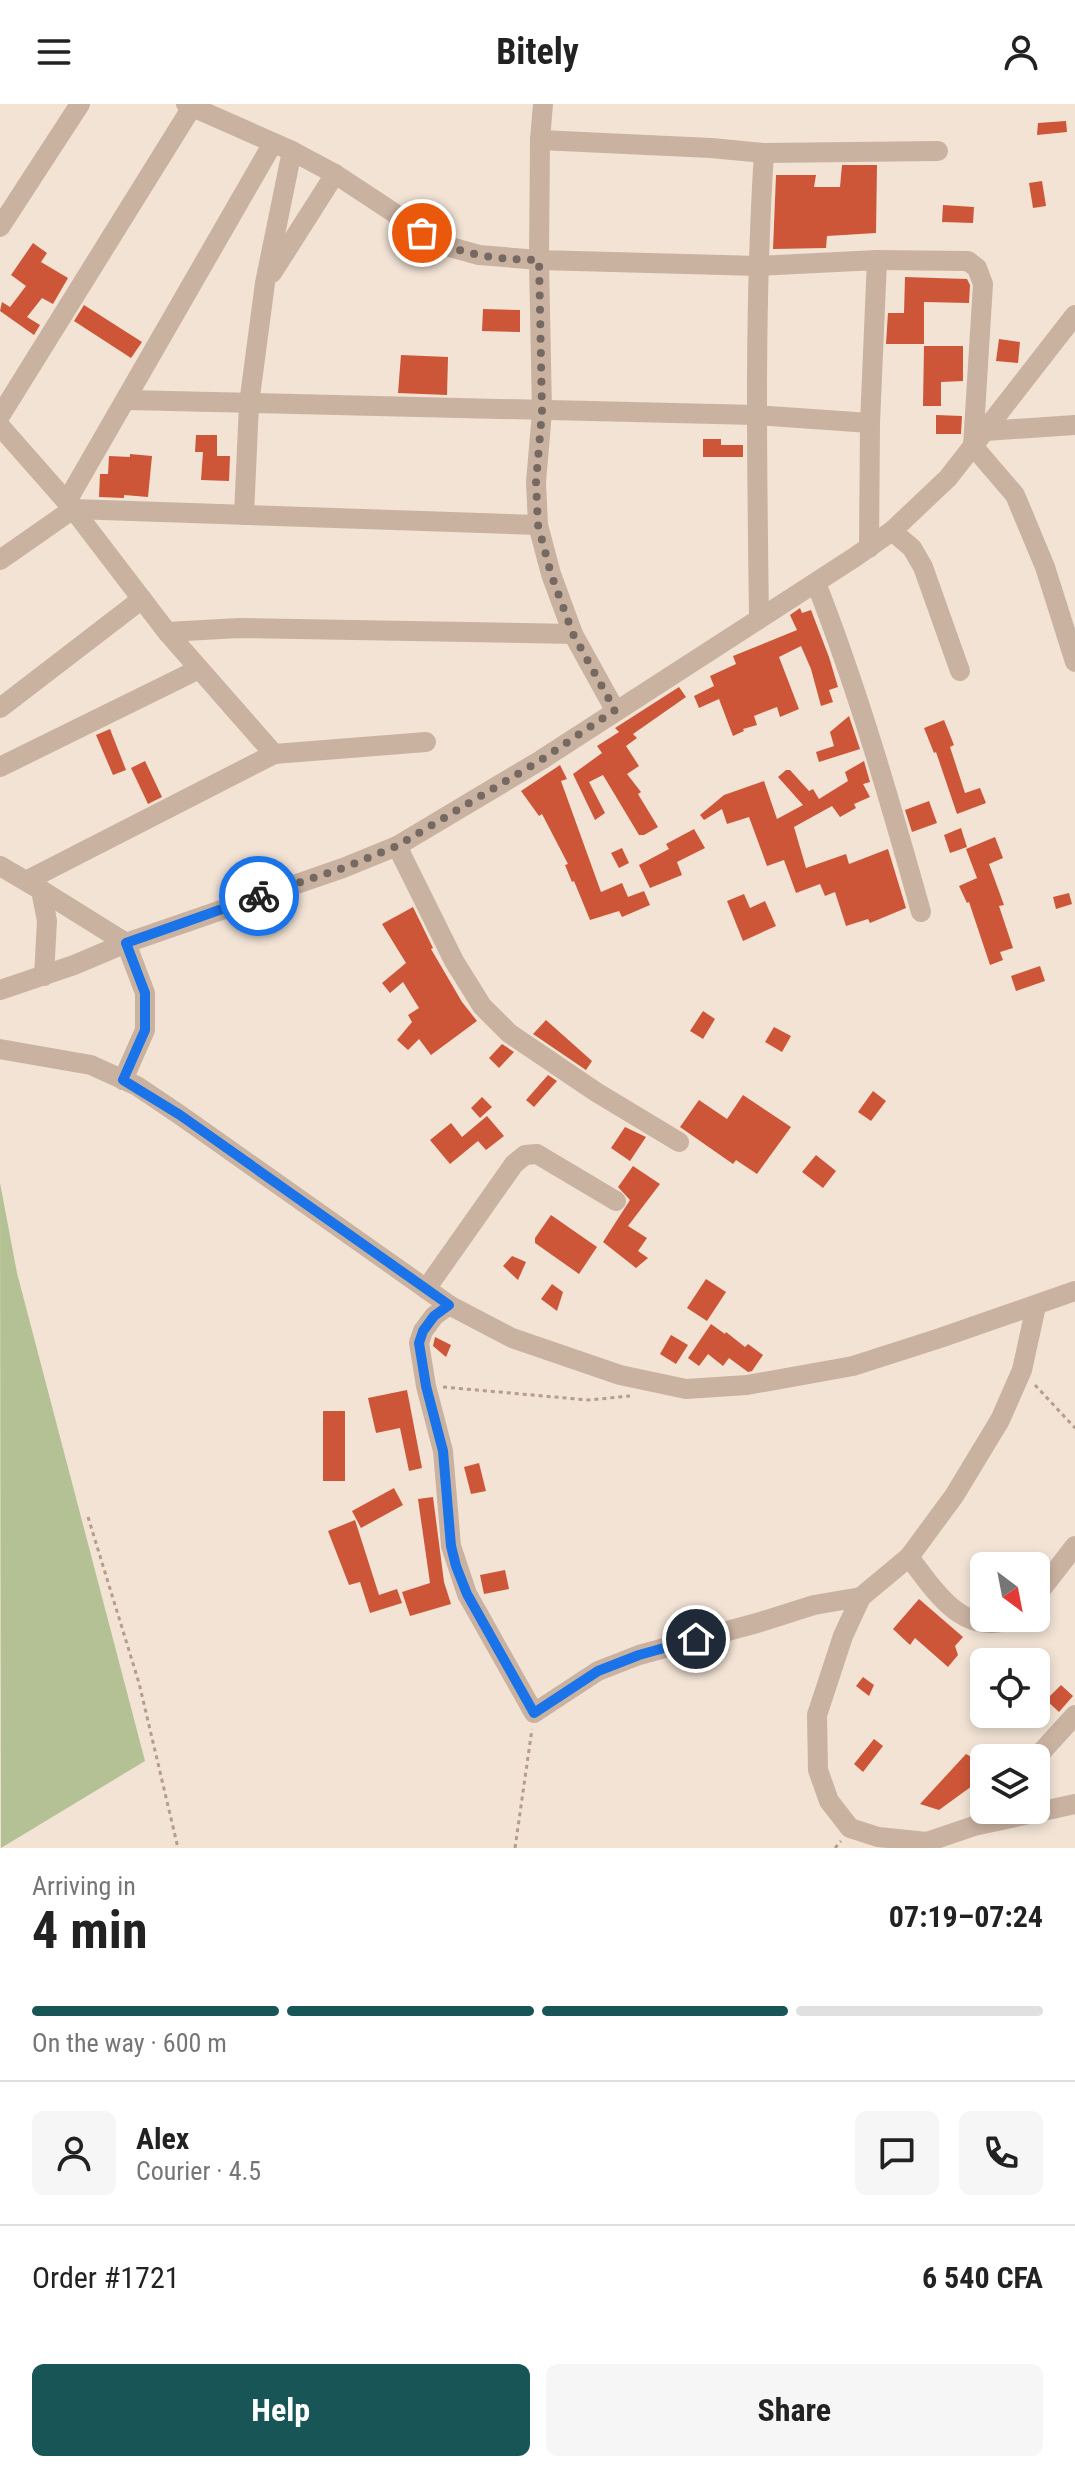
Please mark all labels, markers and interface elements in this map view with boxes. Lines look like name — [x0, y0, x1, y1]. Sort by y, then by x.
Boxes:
icon: menu — [32, 30, 76, 74]
icon: person — [999, 30, 1043, 74]
text: Bitely — [496, 31, 579, 73]
pin — [388, 199, 456, 267]
icon: bag — [400, 211, 444, 255]
courier — [219, 856, 299, 936]
icon: bike — [237, 874, 281, 918]
north arrow — [970, 1552, 1050, 1632]
map controls — [970, 1552, 1050, 1824]
pin — [662, 1605, 730, 1673]
icon: home — [674, 1617, 718, 1661]
button: locate — [970, 1648, 1050, 1728]
button: layers — [970, 1744, 1050, 1824]
text: Arriving in — [32, 1871, 136, 1901]
text: 07:19–07:24 — [889, 1899, 1043, 1934]
text: 4 min — [32, 1900, 148, 1961]
text: On the way · 600 m — [32, 2028, 227, 2058]
button: person — [32, 2111, 116, 2195]
button: chat — [855, 2111, 939, 2195]
button: phone — [959, 2111, 1043, 2195]
text: Alex — [136, 2121, 189, 2156]
text: Courier · 4.5 — [136, 2156, 261, 2186]
text: Order #1721 — [32, 2260, 180, 2295]
text: 6 540 CFA — [922, 2260, 1043, 2295]
button: Help — [32, 2364, 530, 2456]
button: Share — [546, 2364, 1043, 2456]

